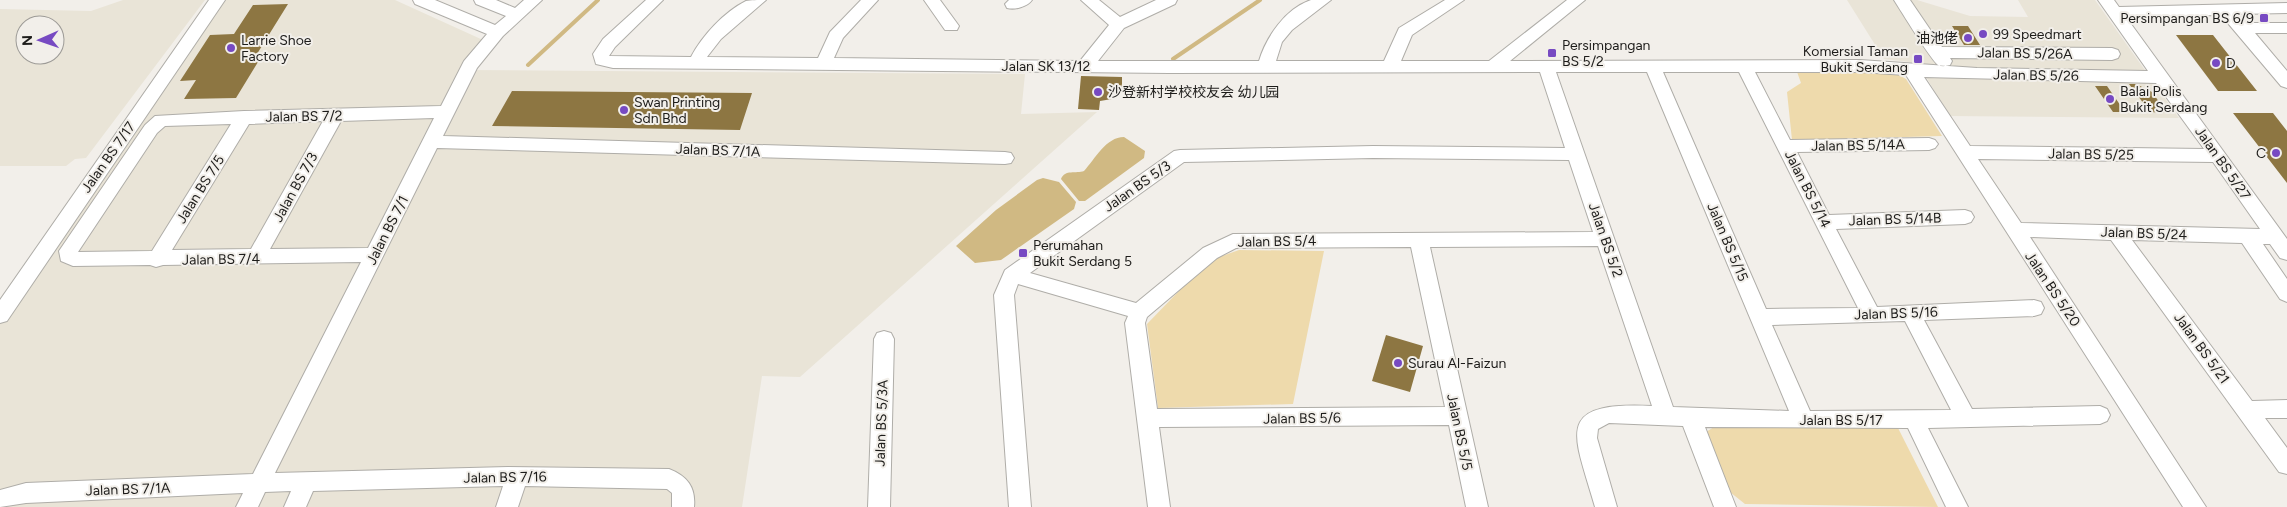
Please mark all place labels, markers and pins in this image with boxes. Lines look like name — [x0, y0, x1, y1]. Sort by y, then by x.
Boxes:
place label: Persimpangan BS 6/9 — [2120, 10, 2254, 27]
marker: Persimpangan BS 6/9 — [2258, 12, 2270, 24]
place label: 99 Speedmart — [1993, 26, 2082, 43]
marker: 99 Speedmart — [1977, 28, 1989, 40]
place label: 油池佬 — [1916, 30, 1958, 47]
place label: Larrie Shoe Factory — [241, 32, 312, 65]
marker: 油池佬 — [1962, 32, 1974, 44]
place label: Persimpangan BS 5/2 — [1562, 37, 1651, 70]
marker: Larrie Shoe Factory — [225, 42, 237, 54]
place label: Komersial Taman Bukit Serdang — [1803, 43, 1908, 76]
marker: Persimpangan BS 5/2 — [1546, 47, 1558, 59]
marker: Komersial Taman Bukit Serdang — [1912, 53, 1924, 65]
place label: D — [2226, 55, 2236, 72]
marker: D — [2210, 57, 2222, 69]
place label: Balai Polis Bukit Serdang — [2120, 83, 2208, 116]
place label: 沙登新村学校校友会 幼儿园 — [1108, 84, 1279, 101]
marker: 沙登新村学校校友会 幼儿园 — [1092, 86, 1104, 98]
marker: Balai Polis Bukit Serdang — [2104, 93, 2116, 105]
place label: Swan Printing Sdn Bhd — [634, 94, 720, 127]
marker: Swan Printing Sdn Bhd — [618, 104, 630, 116]
place label: C — [2256, 145, 2266, 162]
marker: C — [2270, 147, 2282, 159]
place label: Perumahan Bukit Serdang 5 — [1033, 237, 1132, 270]
marker: Perumahan Bukit Serdang 5 — [1017, 247, 1029, 259]
place label: Surau Al-Faizun — [1408, 355, 1507, 372]
marker: Surau Al-Faizun — [1392, 357, 1404, 369]

